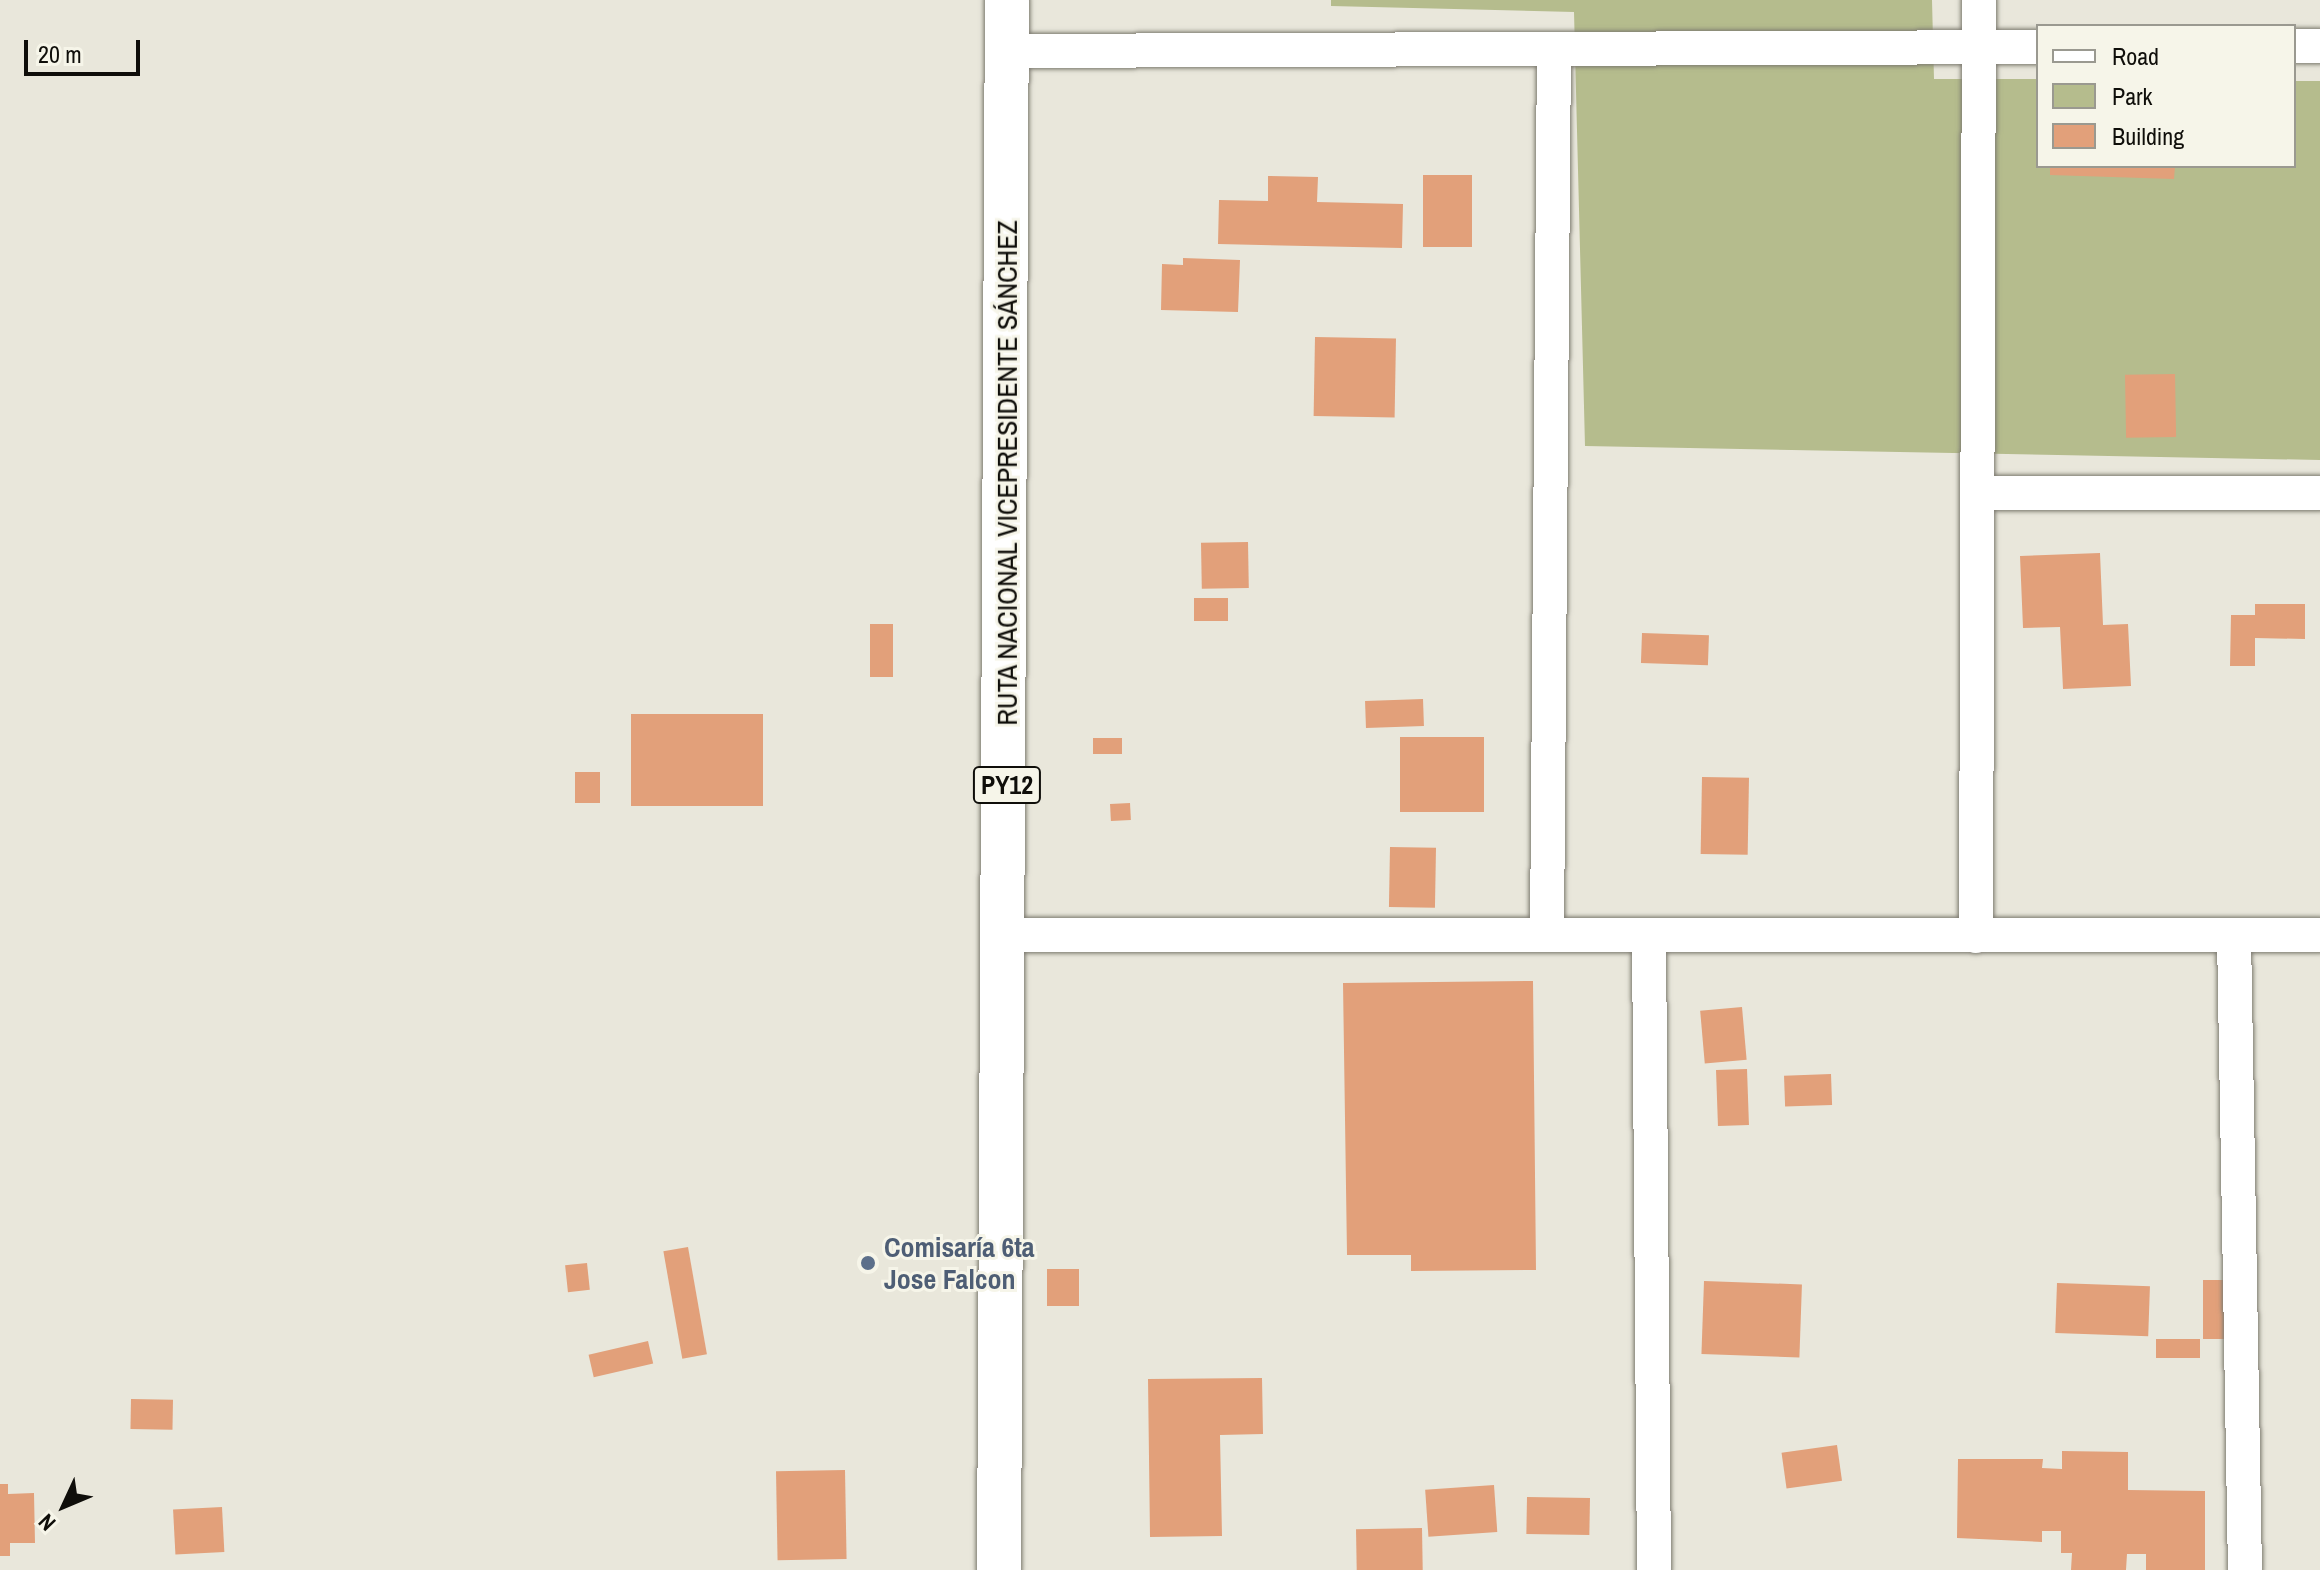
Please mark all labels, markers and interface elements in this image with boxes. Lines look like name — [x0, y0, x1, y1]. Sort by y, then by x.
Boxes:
scale bar — [28, 24, 144, 74]
legend — [2036, 24, 2296, 168]
text: 20 m — [38, 38, 82, 70]
text: Road — [2112, 40, 2159, 72]
text: Park — [2112, 80, 2152, 112]
text: Building — [2112, 120, 2184, 152]
street label: RUTA NACIONAL VICEPRESIDENTE SÁNCHEZ — [990, 219, 1024, 727]
road number: PY12 — [971, 763, 1043, 807]
place label: Comisaría 6ta Jose Falcon — [884, 1230, 1035, 1296]
marker: Comisaría 6ta Jose Falcon — [859, 1254, 877, 1272]
north arrow — [24, 1466, 104, 1546]
text: N — [31, 1508, 62, 1538]

